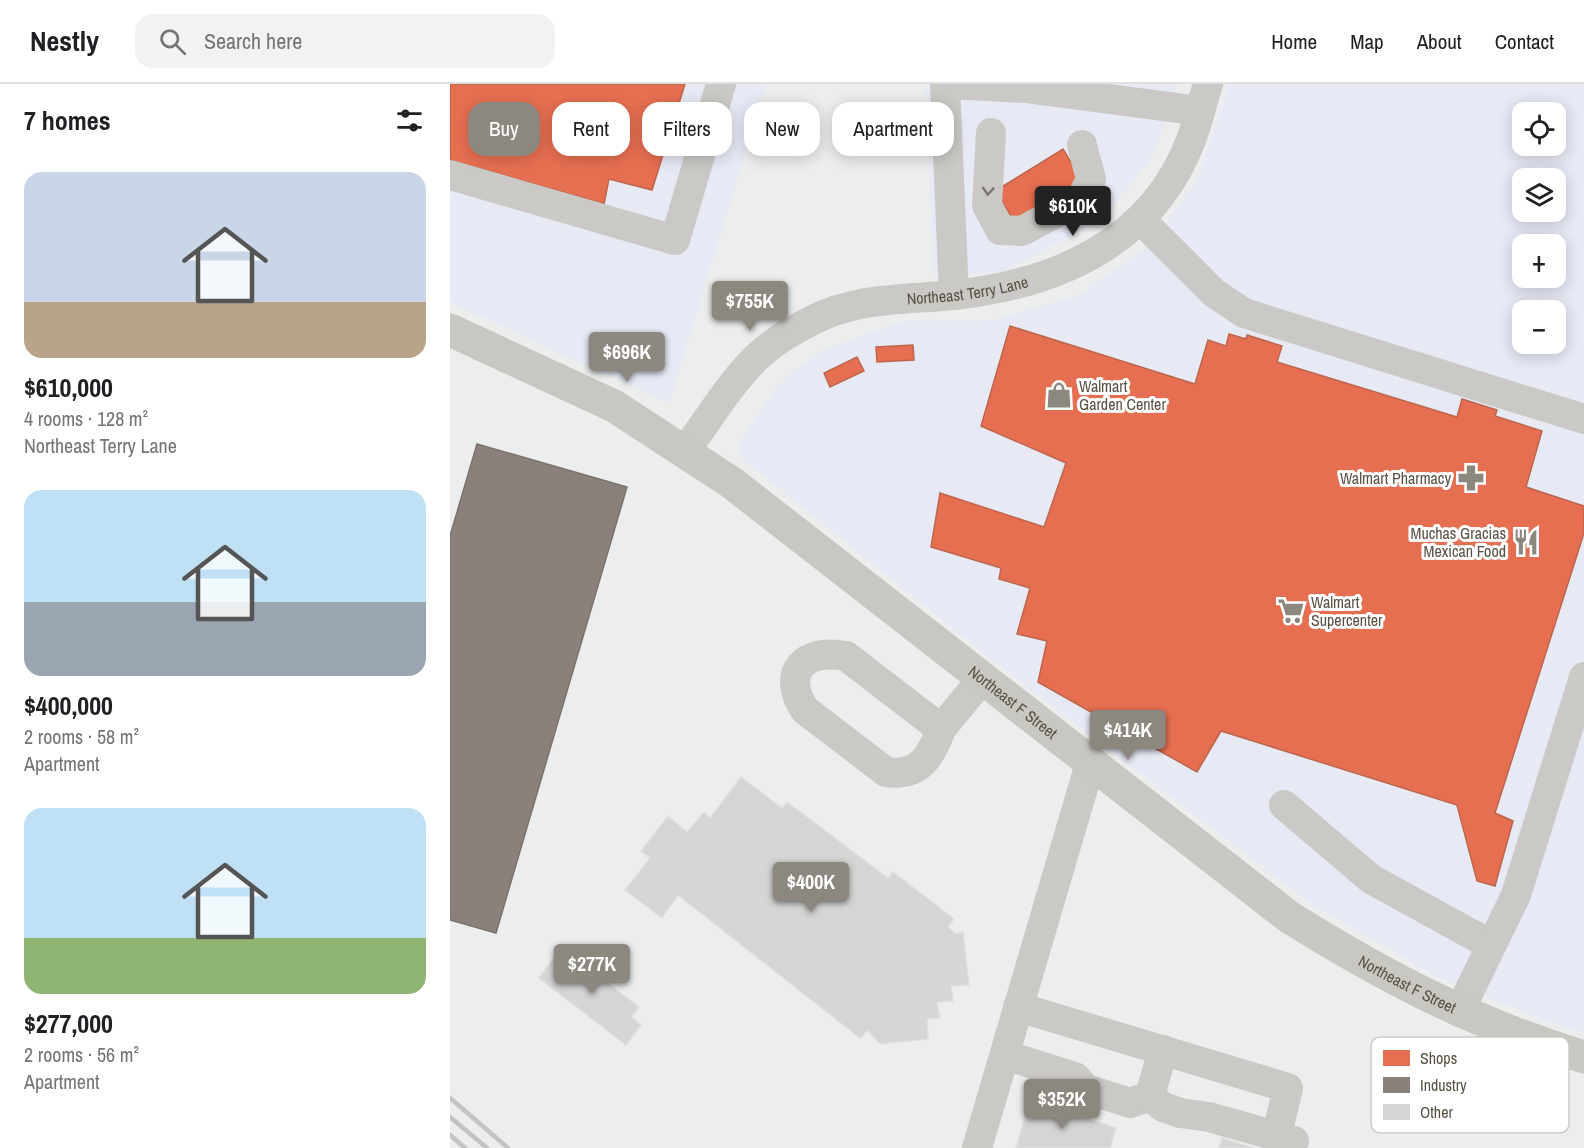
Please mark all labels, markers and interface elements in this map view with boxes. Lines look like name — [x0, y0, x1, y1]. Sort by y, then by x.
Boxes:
search box — [135, 14, 555, 68]
text: Nestly — [30, 22, 99, 60]
icon: search — [156, 25, 189, 58]
text: Search here — [204, 26, 302, 56]
text: Home — [1271, 27, 1317, 56]
text: Map — [1350, 27, 1384, 56]
text: About — [1417, 27, 1462, 56]
text: Contact — [1495, 27, 1554, 56]
chip: Buy — [468, 102, 540, 156]
chip: Rent — [552, 102, 630, 156]
chip: Filters — [642, 102, 732, 156]
chip: New — [744, 102, 820, 156]
chip: Apartment — [832, 102, 954, 156]
map controls — [1512, 102, 1566, 354]
button: locate — [1512, 102, 1566, 156]
text: 7 homes — [24, 103, 111, 138]
icon: filters — [393, 104, 426, 137]
button: layers — [1512, 168, 1566, 222]
pin: $610K — [1031, 186, 1115, 237]
one-way arrow — [981, 187, 994, 196]
text: $610K — [1049, 192, 1097, 219]
icon: home — [171, 211, 279, 319]
button: + — [1512, 234, 1566, 288]
street label: Northeast Terry Lane — [906, 270, 1031, 309]
pin: $755K — [708, 281, 792, 332]
text: $755K — [726, 287, 774, 314]
button: − — [1512, 300, 1566, 354]
pin: $696K — [585, 332, 669, 383]
text: $696K — [603, 338, 651, 365]
text: $610,000 — [24, 370, 113, 405]
place label: Walmart Garden Center — [1079, 375, 1166, 415]
shop icon: Walmart Garden Center — [1044, 380, 1074, 410]
text: 4 rooms · 128 m² — [24, 405, 148, 432]
text: Northeast Terry Lane — [24, 432, 177, 459]
pharmacy icon: Walmart Pharmacy — [1456, 463, 1486, 493]
place label: Walmart Pharmacy — [1340, 467, 1451, 489]
place label: Muchas Gracias Mexican Food — [1410, 522, 1506, 562]
restaurant icon: Muchas Gracias Mexican Food — [1511, 527, 1541, 557]
icon: home — [171, 529, 279, 637]
place label: Walmart Supercenter — [1311, 591, 1383, 631]
supermarket icon: Walmart Supercenter — [1276, 596, 1306, 626]
street label: Northeast F Street — [964, 660, 1062, 744]
text: $400,000 — [24, 688, 113, 723]
pin: $414K — [1086, 710, 1170, 761]
text: $414K — [1104, 716, 1152, 743]
text: 2 rooms · 58 m² — [24, 723, 139, 750]
text: Apartment — [24, 750, 100, 777]
icon: home — [171, 847, 279, 955]
pin: $400K — [769, 862, 853, 913]
text: $400K — [787, 868, 835, 895]
pin: $277K — [550, 944, 634, 995]
text: $277K — [568, 950, 616, 977]
street label: Northeast F Street — [1355, 950, 1460, 1018]
text: $277,000 — [24, 1006, 113, 1041]
legend — [1371, 1037, 1569, 1133]
text: 2 rooms · 56 m² — [24, 1041, 139, 1068]
text: Shops — [1420, 1047, 1457, 1069]
text: Apartment — [24, 1068, 100, 1095]
text: Industry — [1420, 1074, 1467, 1096]
pin: $352K — [1020, 1079, 1104, 1130]
text: $352K — [1038, 1085, 1086, 1112]
text: Other — [1420, 1101, 1453, 1123]

